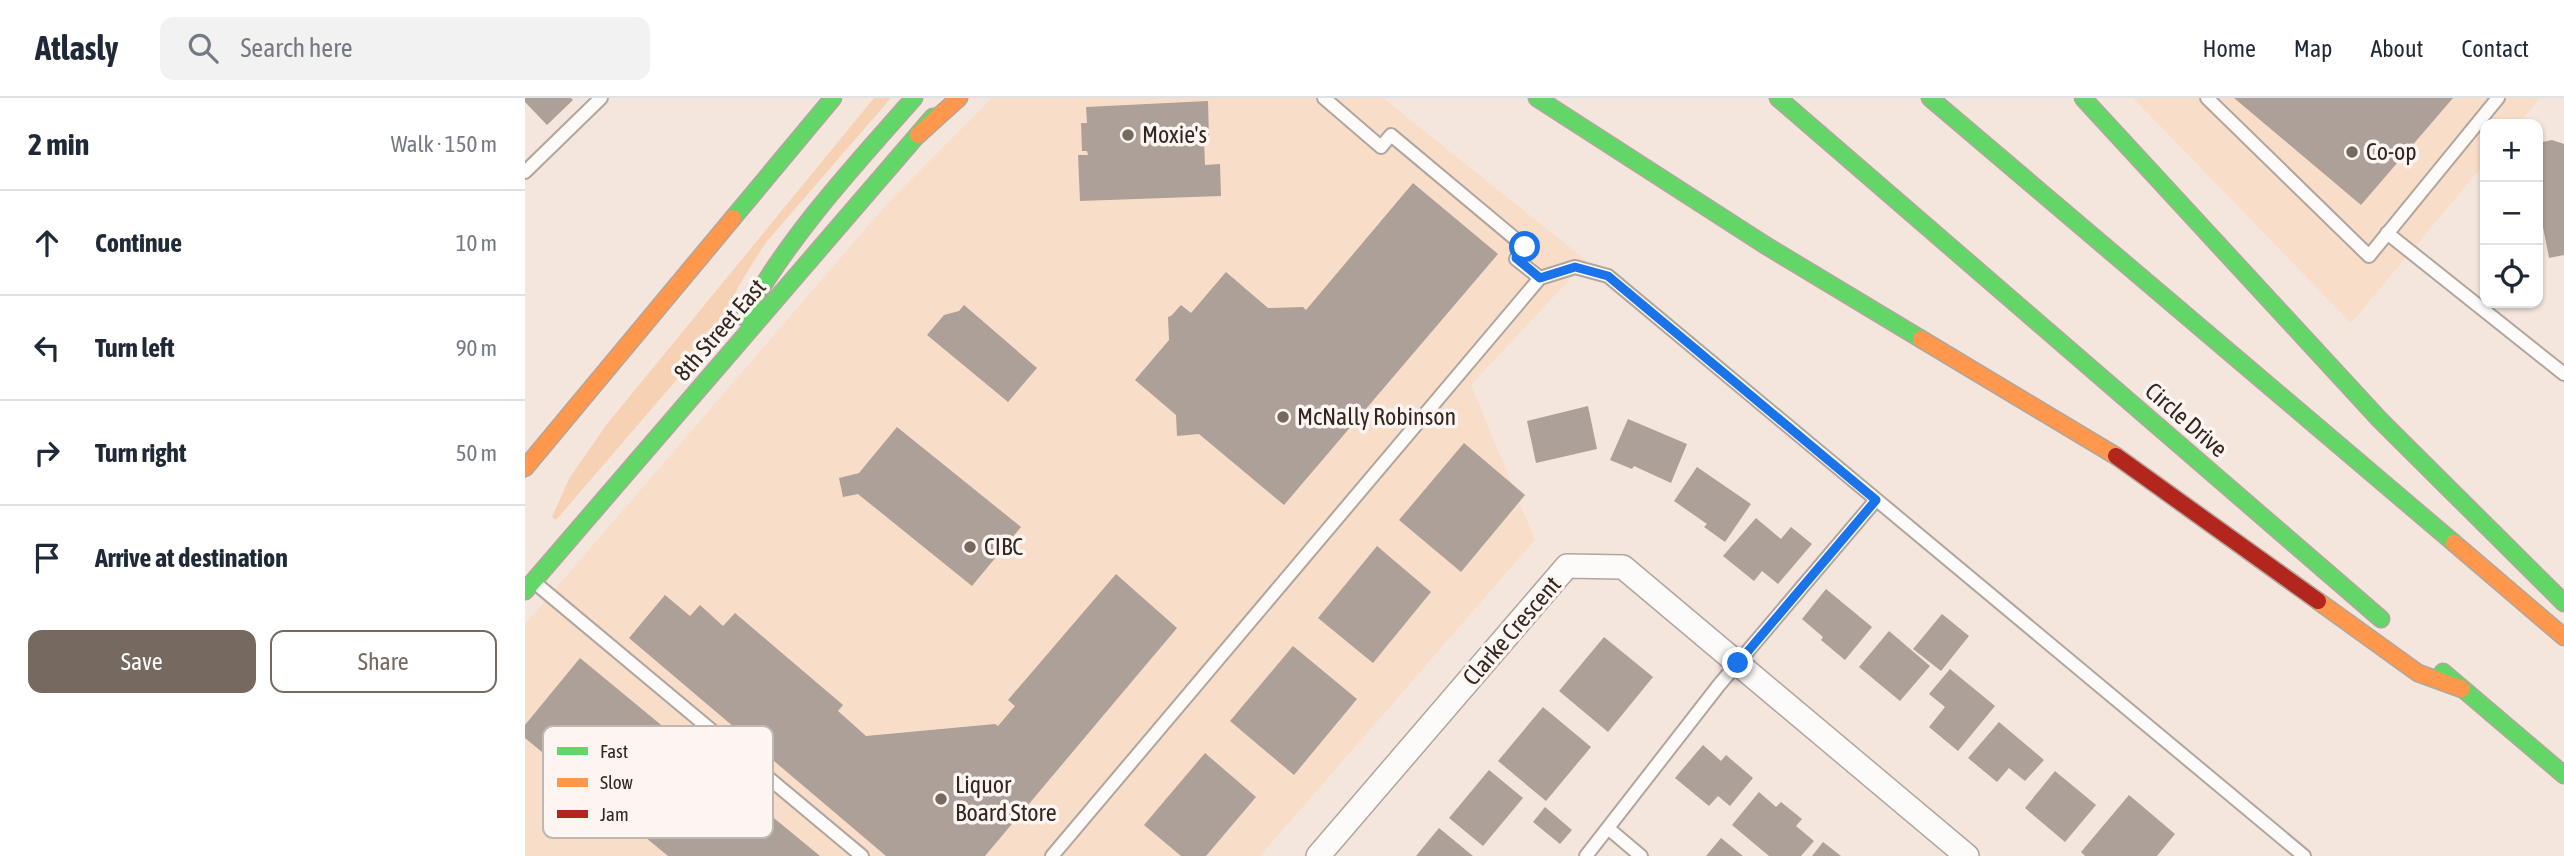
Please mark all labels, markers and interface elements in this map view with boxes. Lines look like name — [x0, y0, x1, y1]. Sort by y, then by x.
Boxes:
search box — [160, 17, 650, 80]
text: Atlasly — [35, 29, 118, 67]
icon: search — [184, 29, 222, 67]
text: Search here — [240, 33, 353, 63]
text: Home — [2202, 35, 2256, 62]
text: Map — [2294, 35, 2332, 62]
text: About — [2370, 35, 2423, 62]
text: Contact — [2461, 35, 2529, 62]
map controls — [2480, 119, 2543, 308]
button: + — [2480, 119, 2543, 182]
place label: Moxie's — [1142, 121, 1207, 148]
text: 2 min — [28, 127, 89, 161]
marker: Moxie's — [1120, 127, 1136, 143]
text: Walk · 150 m — [391, 131, 497, 157]
place label: Co-op — [2366, 138, 2417, 165]
marker: Co-op — [2344, 144, 2360, 160]
button: − — [2480, 182, 2543, 245]
icon: ahead — [28, 224, 66, 262]
text: Continue — [95, 228, 182, 258]
text: 10 m — [456, 230, 497, 256]
route start — [1509, 231, 1540, 262]
button: locate — [2480, 245, 2543, 308]
street label: 8th Street East — [668, 273, 771, 386]
icon: left — [28, 329, 66, 367]
text: Turn left — [95, 333, 175, 363]
text: 90 m — [456, 335, 497, 361]
street label: Circle Drive — [2140, 377, 2233, 462]
place label: McNally Robinson — [1297, 403, 1456, 430]
marker: McNally Robinson — [1275, 409, 1291, 425]
icon: right — [28, 434, 66, 472]
text: Turn right — [95, 438, 186, 468]
text: 50 m — [456, 440, 497, 466]
place label: CIBC — [984, 533, 1023, 560]
icon: arrive — [28, 539, 66, 577]
marker: CIBC — [962, 539, 978, 555]
text: Arrive at destination — [95, 543, 288, 573]
street label: Clarke Crescent — [1457, 571, 1566, 691]
button: Save — [28, 630, 256, 693]
button: Share — [270, 630, 497, 693]
route end — [1722, 647, 1753, 678]
legend — [543, 726, 773, 838]
text: Fast — [600, 740, 628, 762]
text: Slow — [600, 771, 634, 793]
place label: Liquor Board Store — [955, 771, 1057, 826]
marker: Liquor Board Store — [933, 791, 949, 807]
text: Jam — [600, 803, 629, 825]

